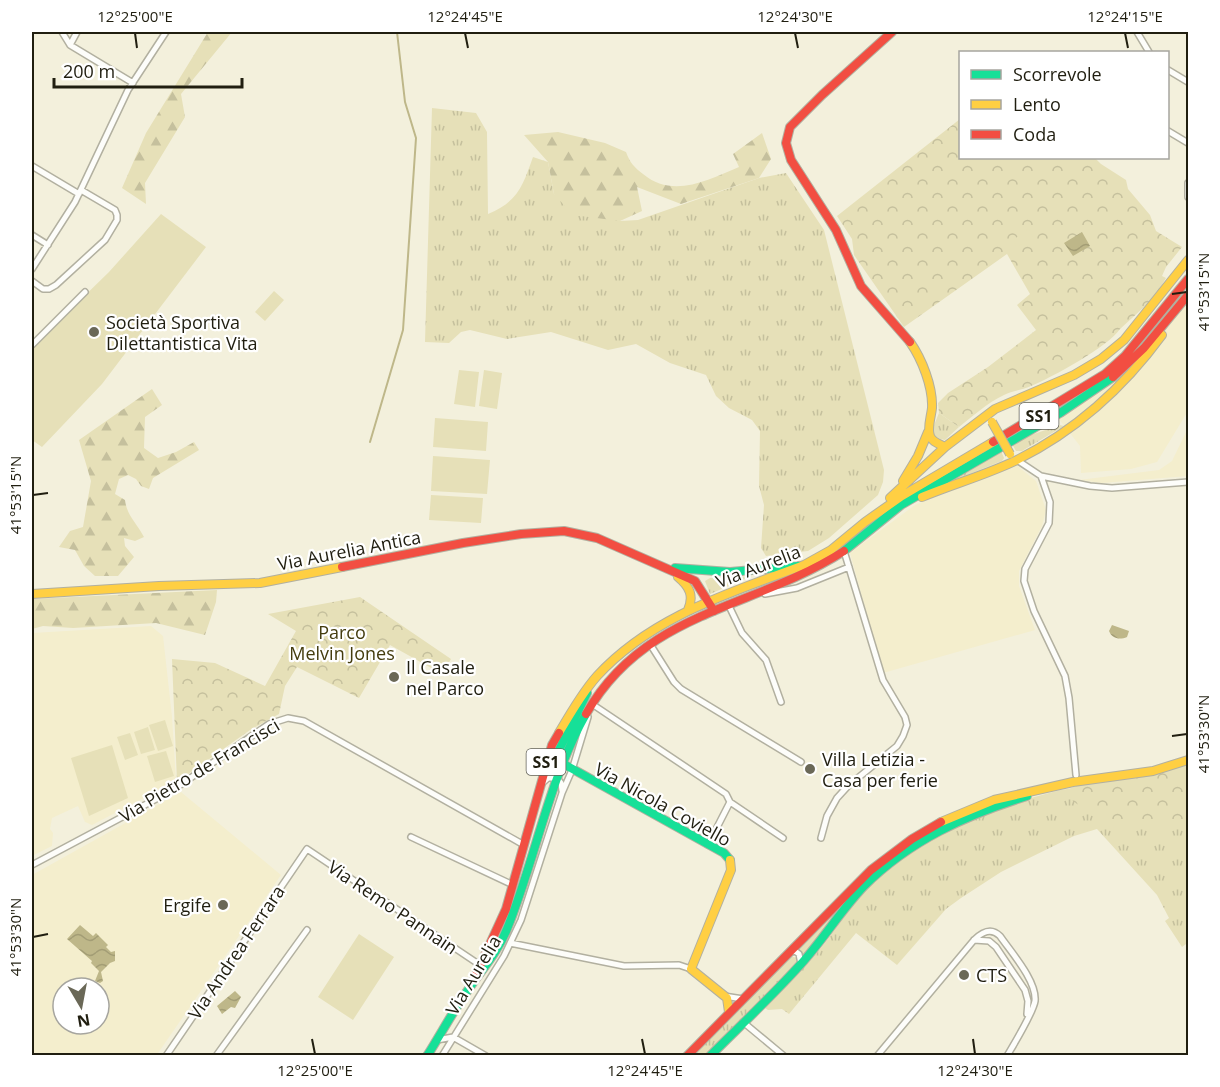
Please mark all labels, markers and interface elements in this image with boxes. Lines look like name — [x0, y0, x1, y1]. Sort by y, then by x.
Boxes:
text: 12°25'00"E — [97, 6, 173, 26]
text: 12°24'45"E — [427, 6, 503, 26]
text: 12°24'30"E — [757, 6, 833, 26]
text: 12°24'15"E — [1087, 6, 1163, 26]
scale bar — [54, 51, 242, 89]
legend — [959, 51, 1169, 159]
text: 200 m — [63, 59, 115, 83]
text: Scorrevole — [1013, 62, 1102, 86]
text: Lento — [1013, 92, 1061, 116]
text: Coda — [1013, 122, 1056, 146]
text: 41°53'15"N — [1193, 253, 1213, 331]
place label: Società Sportiva Dilettantistica Vita — [106, 310, 258, 355]
marker: Società Sportiva Dilettantistica Vita — [87, 325, 101, 339]
road number: SS1 — [1020, 403, 1058, 429]
text: 41°53'15"N — [5, 456, 25, 534]
street label: Via Aurelia Antica — [275, 524, 423, 576]
street label: Via Aurelia — [712, 539, 804, 593]
park label: Parco Melvin Jones — [289, 620, 395, 665]
place label: Il Casale nel Parco — [406, 655, 484, 700]
marker: Il Casale nel Parco — [387, 670, 401, 684]
text: 41°53'30"N — [1193, 695, 1213, 773]
street label: Via Pietro de Francisci — [114, 713, 284, 827]
place label: Villa Letizia - Casa per ferie — [822, 747, 938, 792]
road number: SS1 — [526, 749, 566, 775]
street label: Via Nicola Coviello — [591, 757, 735, 851]
marker: Villa Letizia - Casa per ferie — [803, 762, 817, 776]
street label: Via Remo Pannain — [323, 855, 463, 959]
street label: Via Andrea Ferrara — [182, 880, 290, 1024]
place label: Ergife — [163, 893, 211, 917]
text: 41°53'30"N — [5, 898, 25, 976]
marker: Ergife — [216, 898, 230, 912]
street label: Via Aurelia — [440, 931, 506, 1019]
place label: CTS — [976, 963, 1007, 987]
marker: CTS — [957, 968, 971, 982]
north arrow — [51, 976, 111, 1036]
text: N — [75, 1009, 92, 1033]
text: 12°25'00"E — [277, 1060, 353, 1080]
text: 12°24'45"E — [607, 1060, 683, 1080]
text: 12°24'30"E — [937, 1060, 1013, 1080]

